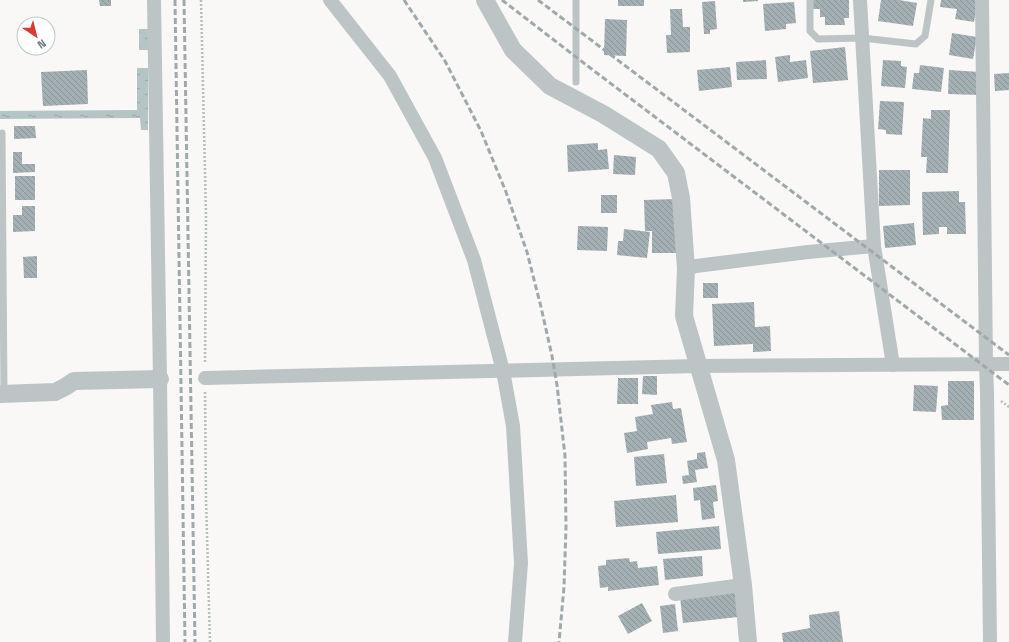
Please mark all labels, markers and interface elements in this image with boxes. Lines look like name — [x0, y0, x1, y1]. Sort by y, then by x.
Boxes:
north arrow — [16, 16, 56, 56]
text: N — [35, 36, 49, 52]

